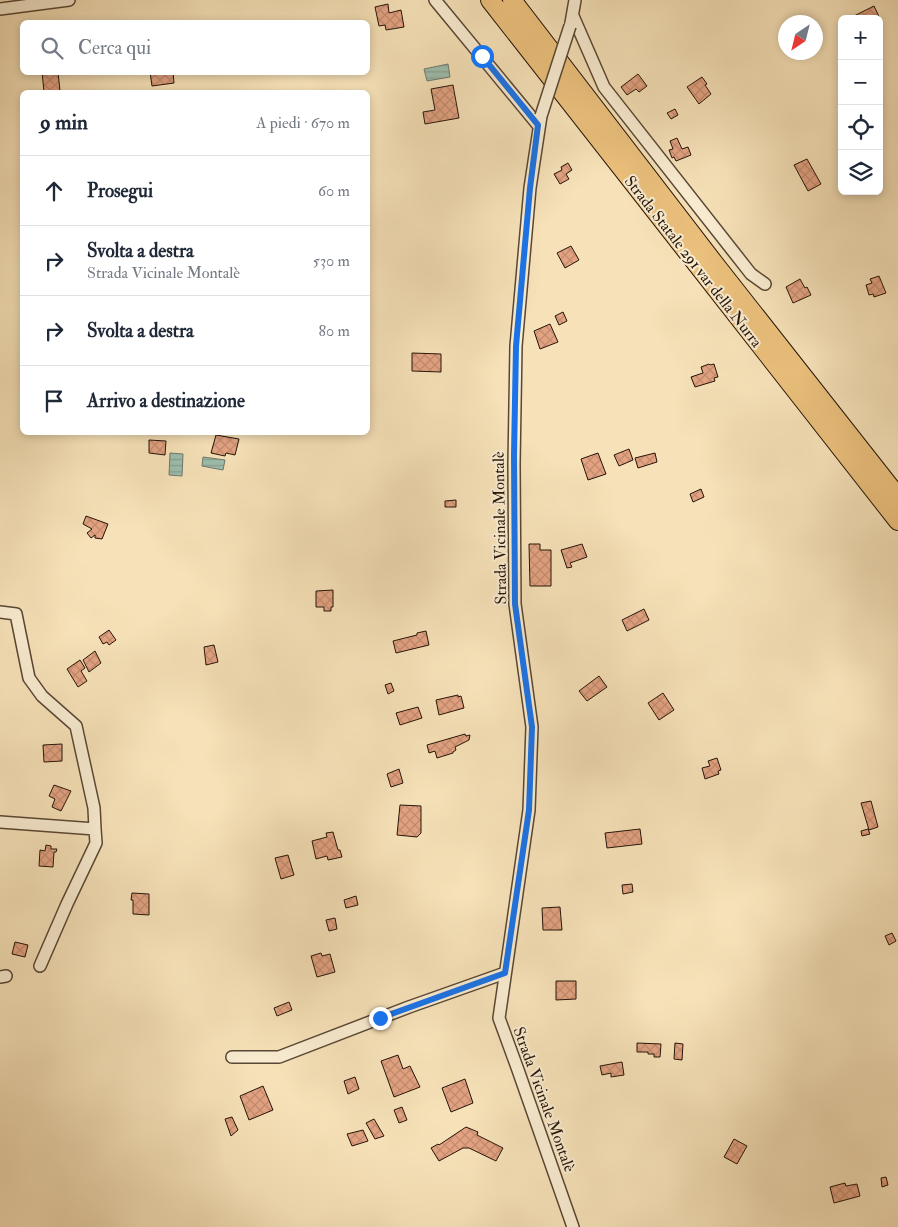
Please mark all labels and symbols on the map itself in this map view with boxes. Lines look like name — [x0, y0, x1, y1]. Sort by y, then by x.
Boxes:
north arrow — [778, 15, 823, 60]
route start — [471, 45, 494, 68]
street label: Strada Statale 291 var della Nurra — [620, 172, 767, 352]
street label: Strada Vicinale Montalè — [489, 451, 511, 605]
route end — [369, 1007, 392, 1030]
street label: Strada Vicinale Montalè — [508, 1024, 580, 1175]

